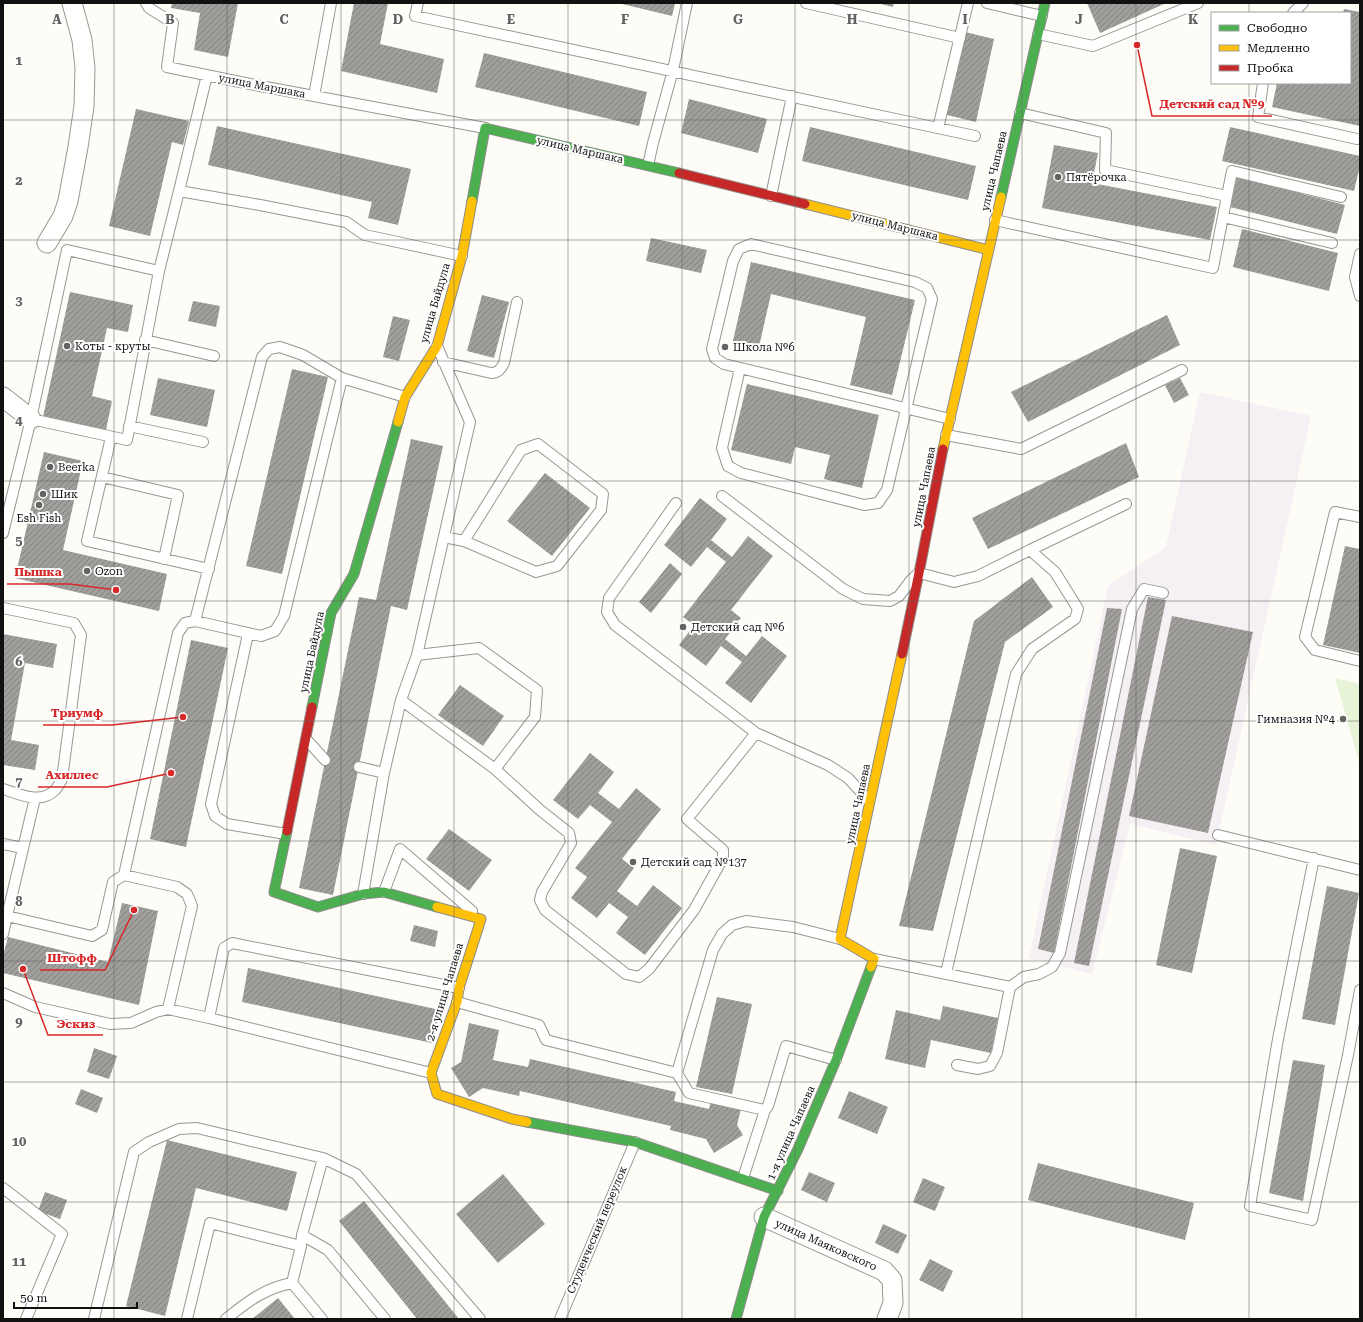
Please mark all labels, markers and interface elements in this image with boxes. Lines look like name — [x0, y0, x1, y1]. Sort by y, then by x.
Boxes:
text: A — [52, 12, 62, 27]
text: B — [165, 12, 175, 27]
text: C — [279, 12, 289, 27]
text: D — [393, 12, 403, 27]
text: E — [507, 12, 515, 27]
text: F — [621, 12, 629, 27]
text: G — [733, 12, 743, 27]
text: H — [847, 12, 858, 27]
text: I — [962, 12, 968, 27]
text: J — [1075, 12, 1083, 27]
text: K — [1188, 12, 1199, 27]
legend — [1211, 12, 1351, 84]
text: Свободно — [1247, 21, 1307, 35]
text: Медленно — [1247, 41, 1310, 55]
text: 1 — [15, 53, 23, 68]
text: Пробка — [1247, 61, 1294, 75]
street label: улица Маршака — [217, 71, 307, 101]
callout: Детский сад №9 — [1152, 92, 1272, 116]
text: Детский сад №9 — [1160, 97, 1265, 111]
street label: улица Чапаева — [978, 130, 1010, 212]
street label: улица Маршака — [535, 134, 625, 166]
place label: Пятёрочка — [1066, 171, 1127, 184]
marker: Пятёрочка — [1053, 172, 1063, 182]
text: 2 — [15, 173, 23, 188]
street label: улица Маршака — [851, 209, 939, 243]
street label: улица Байдула — [417, 261, 453, 345]
text: 3 — [15, 293, 23, 308]
place label: Коты - круты — [75, 340, 151, 353]
marker: Коты - круты — [62, 341, 72, 351]
place label: Школа №6 — [733, 341, 795, 354]
marker: Школа №6 — [720, 342, 730, 352]
text: 4 — [15, 413, 23, 428]
street label: улица Чапаева — [910, 446, 938, 528]
place label: Beerka — [58, 461, 95, 474]
marker: Beerka — [45, 462, 55, 472]
place label: Шик — [51, 488, 78, 501]
marker: Шик — [38, 489, 48, 499]
marker: Esh Fish — [34, 500, 44, 510]
place label: Esh Fish — [17, 512, 61, 525]
text: 5 — [15, 533, 23, 548]
callout: Пышка — [7, 560, 70, 584]
text: Пышка — [14, 565, 62, 579]
place label: Ozon — [95, 565, 123, 578]
marker: Ozon — [82, 566, 92, 576]
street label: улица Байдула — [297, 610, 327, 694]
place label: Детский сад №6 — [691, 621, 784, 634]
marker: Детский сад №6 — [678, 622, 688, 632]
text: 6 — [15, 654, 23, 669]
callout: Триумф — [43, 701, 112, 725]
text: Триумф — [51, 706, 104, 720]
place label: Гимназия №4 — [1257, 713, 1336, 726]
marker: Гимназия №4 — [1338, 714, 1348, 724]
callout: Ахиллес — [38, 763, 107, 787]
street label: улица Чапаева — [843, 763, 873, 845]
text: Ахиллес — [45, 768, 99, 782]
text: 7 — [15, 774, 23, 789]
place label: Детский сад №137 — [641, 856, 747, 869]
marker: Детский сад №137 — [628, 857, 638, 867]
text: 8 — [15, 894, 23, 909]
street label: 2-я улица Чапаева — [424, 941, 466, 1043]
callout: Штофф — [40, 946, 105, 970]
text: Штофф — [47, 951, 97, 965]
callout: Эскиз — [48, 1011, 103, 1035]
text: 9 — [15, 1014, 23, 1029]
text: Эскиз — [57, 1017, 96, 1031]
street label: 1-я улица Чапаева — [764, 1084, 818, 1182]
text: 10 — [12, 1134, 26, 1149]
street label: Студенческий переулок — [564, 1164, 630, 1296]
street label: улица Маяковского — [773, 1217, 879, 1273]
text: 11 — [12, 1254, 26, 1269]
scale bar — [14, 1284, 137, 1310]
text: 50 m — [20, 1291, 47, 1305]

